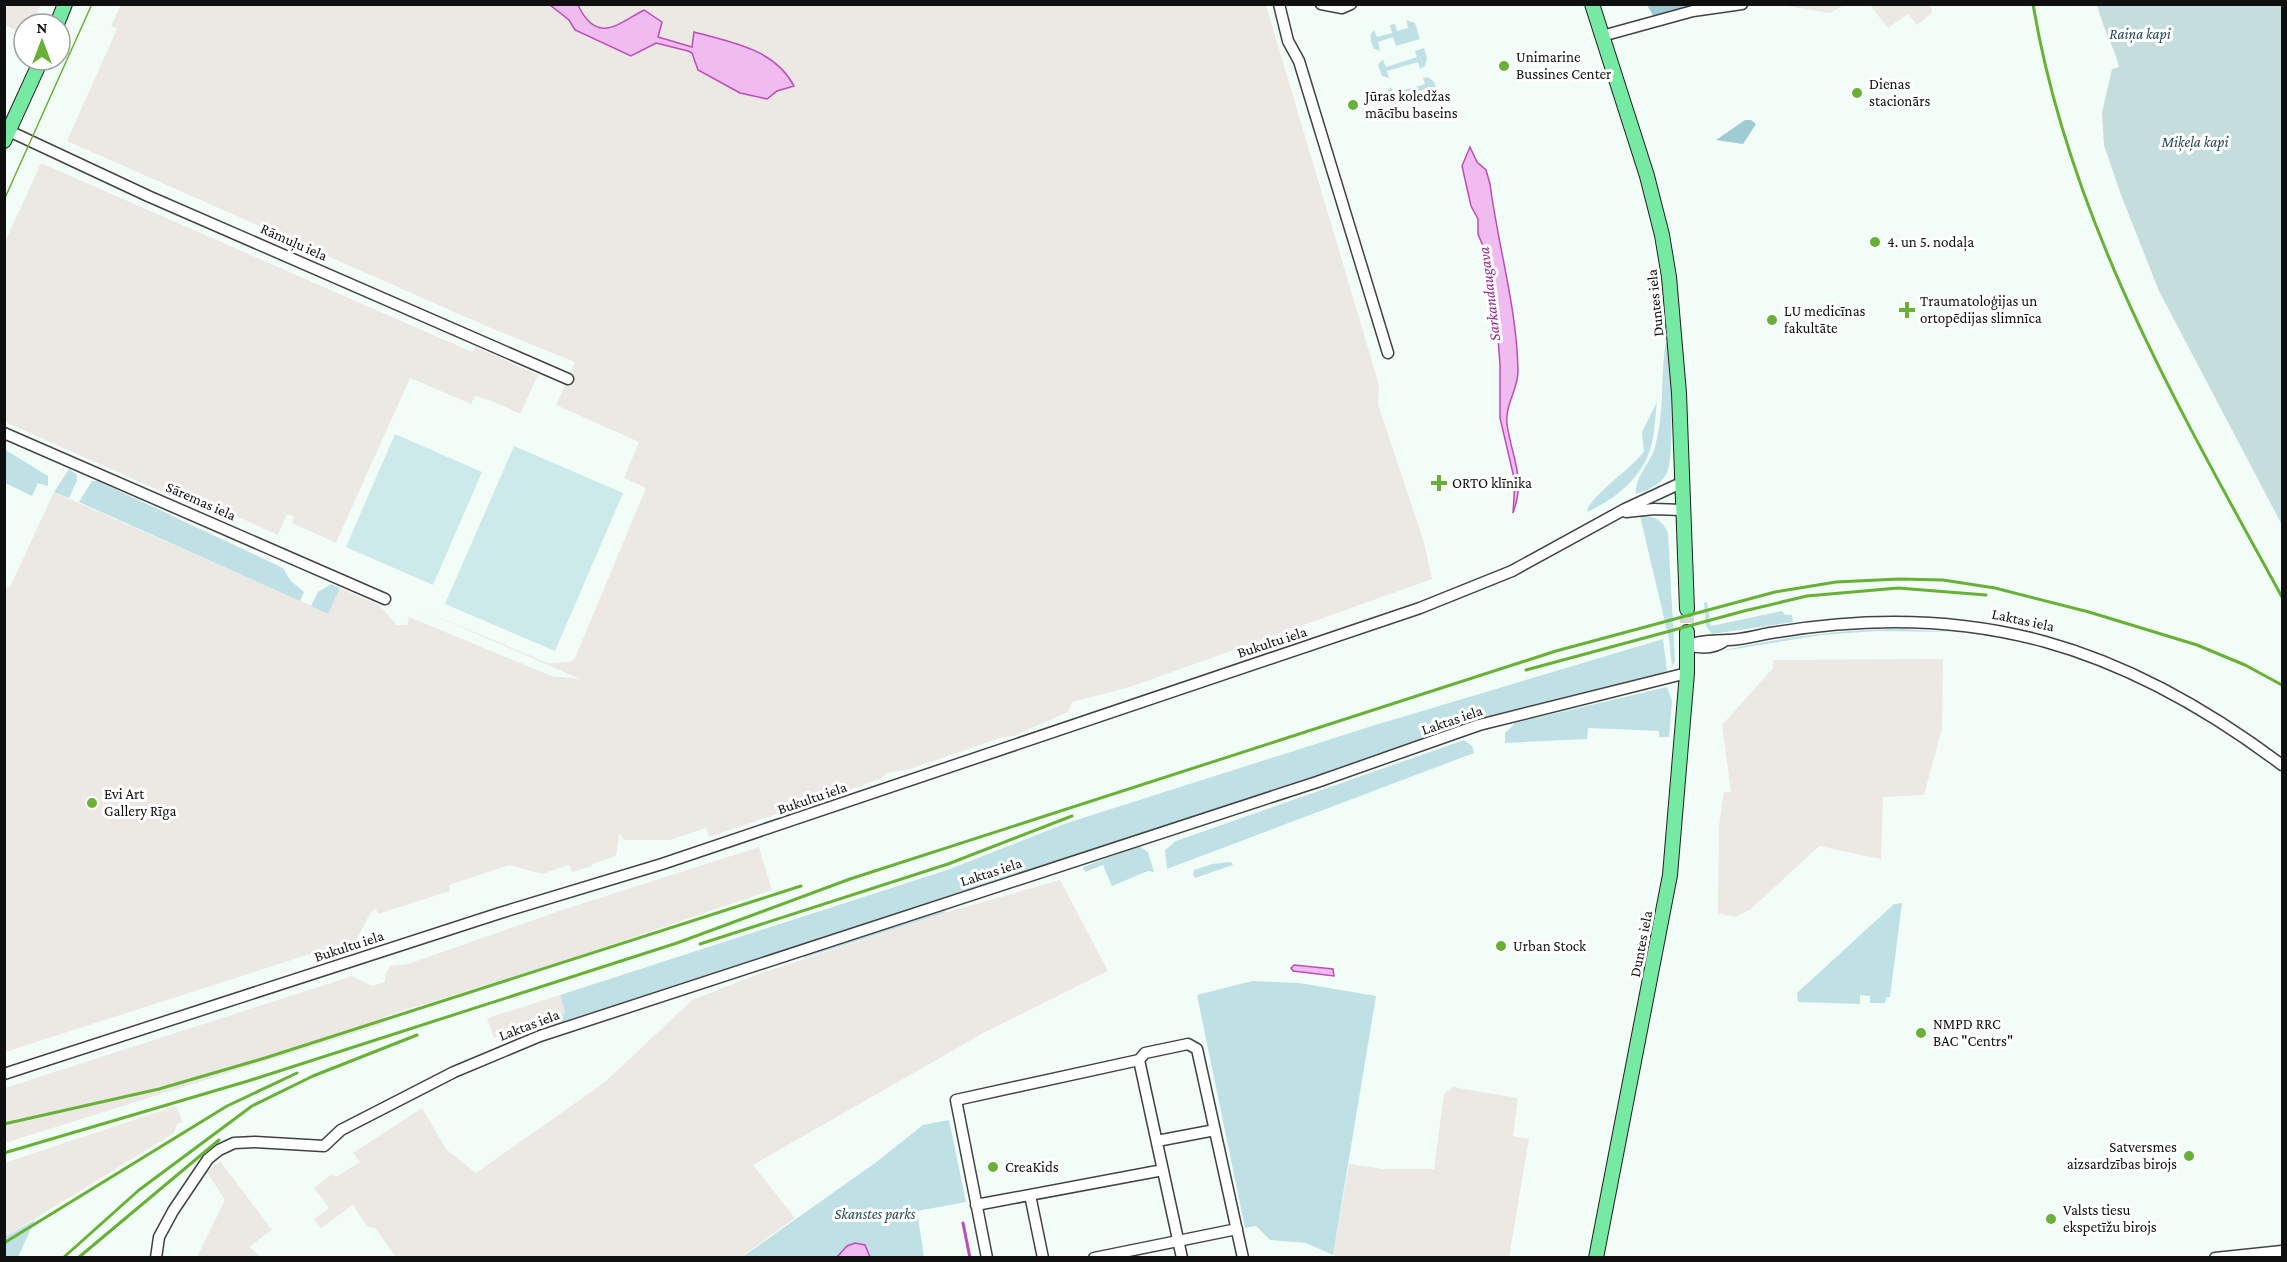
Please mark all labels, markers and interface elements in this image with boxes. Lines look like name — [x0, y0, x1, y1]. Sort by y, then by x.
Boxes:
north arrow — [12, 12, 72, 72]
text: N — [37, 19, 48, 36]
park label: Raiņa kapi — [2109, 26, 2172, 44]
place label: Unimarine Bussines Center — [1516, 49, 1612, 82]
marker: Unimarine Bussines Center — [1497, 59, 1511, 73]
place label: Dienas stacionārs — [1869, 76, 1931, 109]
marker: Dienas stacionārs — [1850, 86, 1864, 100]
place label: Jūras koledžas mācību baseins — [1363, 88, 1458, 121]
marker: Jūras koledžas mācību baseins — [1346, 98, 1360, 112]
park label: Miķeļa kapi — [2161, 134, 2229, 152]
street label: Rāmuļu iela — [257, 220, 330, 266]
place label: 4. un 5. nodaļa — [1887, 234, 1974, 252]
marker: 4. un 5. nodaļa — [1868, 235, 1882, 249]
water label: Sarkandaugava — [1475, 245, 1504, 342]
street label: Duntes iela — [1644, 269, 1666, 337]
place label: Traumatoloģijas un ortopēdijas slimnīca — [1920, 293, 2042, 327]
marker: Traumatoloģijas un ortopēdijas slimnīca — [1898, 301, 1916, 319]
place label: LU medicīnas fakultāte — [1784, 303, 1866, 336]
marker: LU medicīnas fakultāte — [1765, 313, 1779, 327]
marker: ORTO klīnika — [1430, 474, 1448, 492]
place label: ORTO klīnika — [1452, 475, 1532, 491]
street label: Sāremas iela — [164, 479, 238, 524]
street label: Laktas iela — [1990, 606, 2056, 634]
street label: Bukultu iela — [1235, 623, 1309, 661]
street label: Laktas iela — [1419, 702, 1485, 738]
street label: Bukultu iela — [775, 779, 849, 817]
place label: Evi Art Gallery Rīga — [104, 786, 176, 820]
marker: Evi Art Gallery Rīga — [85, 796, 99, 810]
street label: Laktas iela — [958, 855, 1024, 889]
street label: Duntes iela — [1627, 909, 1655, 979]
street label: Bukultu iela — [312, 927, 386, 965]
place label: Urban Stock — [1513, 938, 1587, 954]
marker: Urban Stock — [1494, 939, 1508, 953]
street label: Laktas iela — [496, 1006, 562, 1044]
place label: NMPD RRC BAC "Centrs" — [1933, 1016, 2013, 1049]
marker: NMPD RRC BAC "Centrs" — [1914, 1026, 1928, 1040]
place label: Satversmes aizsardzības birojs — [2067, 1139, 2177, 1173]
marker: Satversmes aizsardzības birojs — [2182, 1149, 2196, 1163]
place label: CreaKids — [1005, 1159, 1059, 1175]
marker: CreaKids — [986, 1160, 1000, 1174]
place label: Valsts tiesu ekspetīžu birojs — [2063, 1202, 2157, 1236]
park label: Skanstes parks — [835, 1206, 916, 1223]
marker: Valsts tiesu ekspetīžu birojs — [2044, 1212, 2058, 1226]

